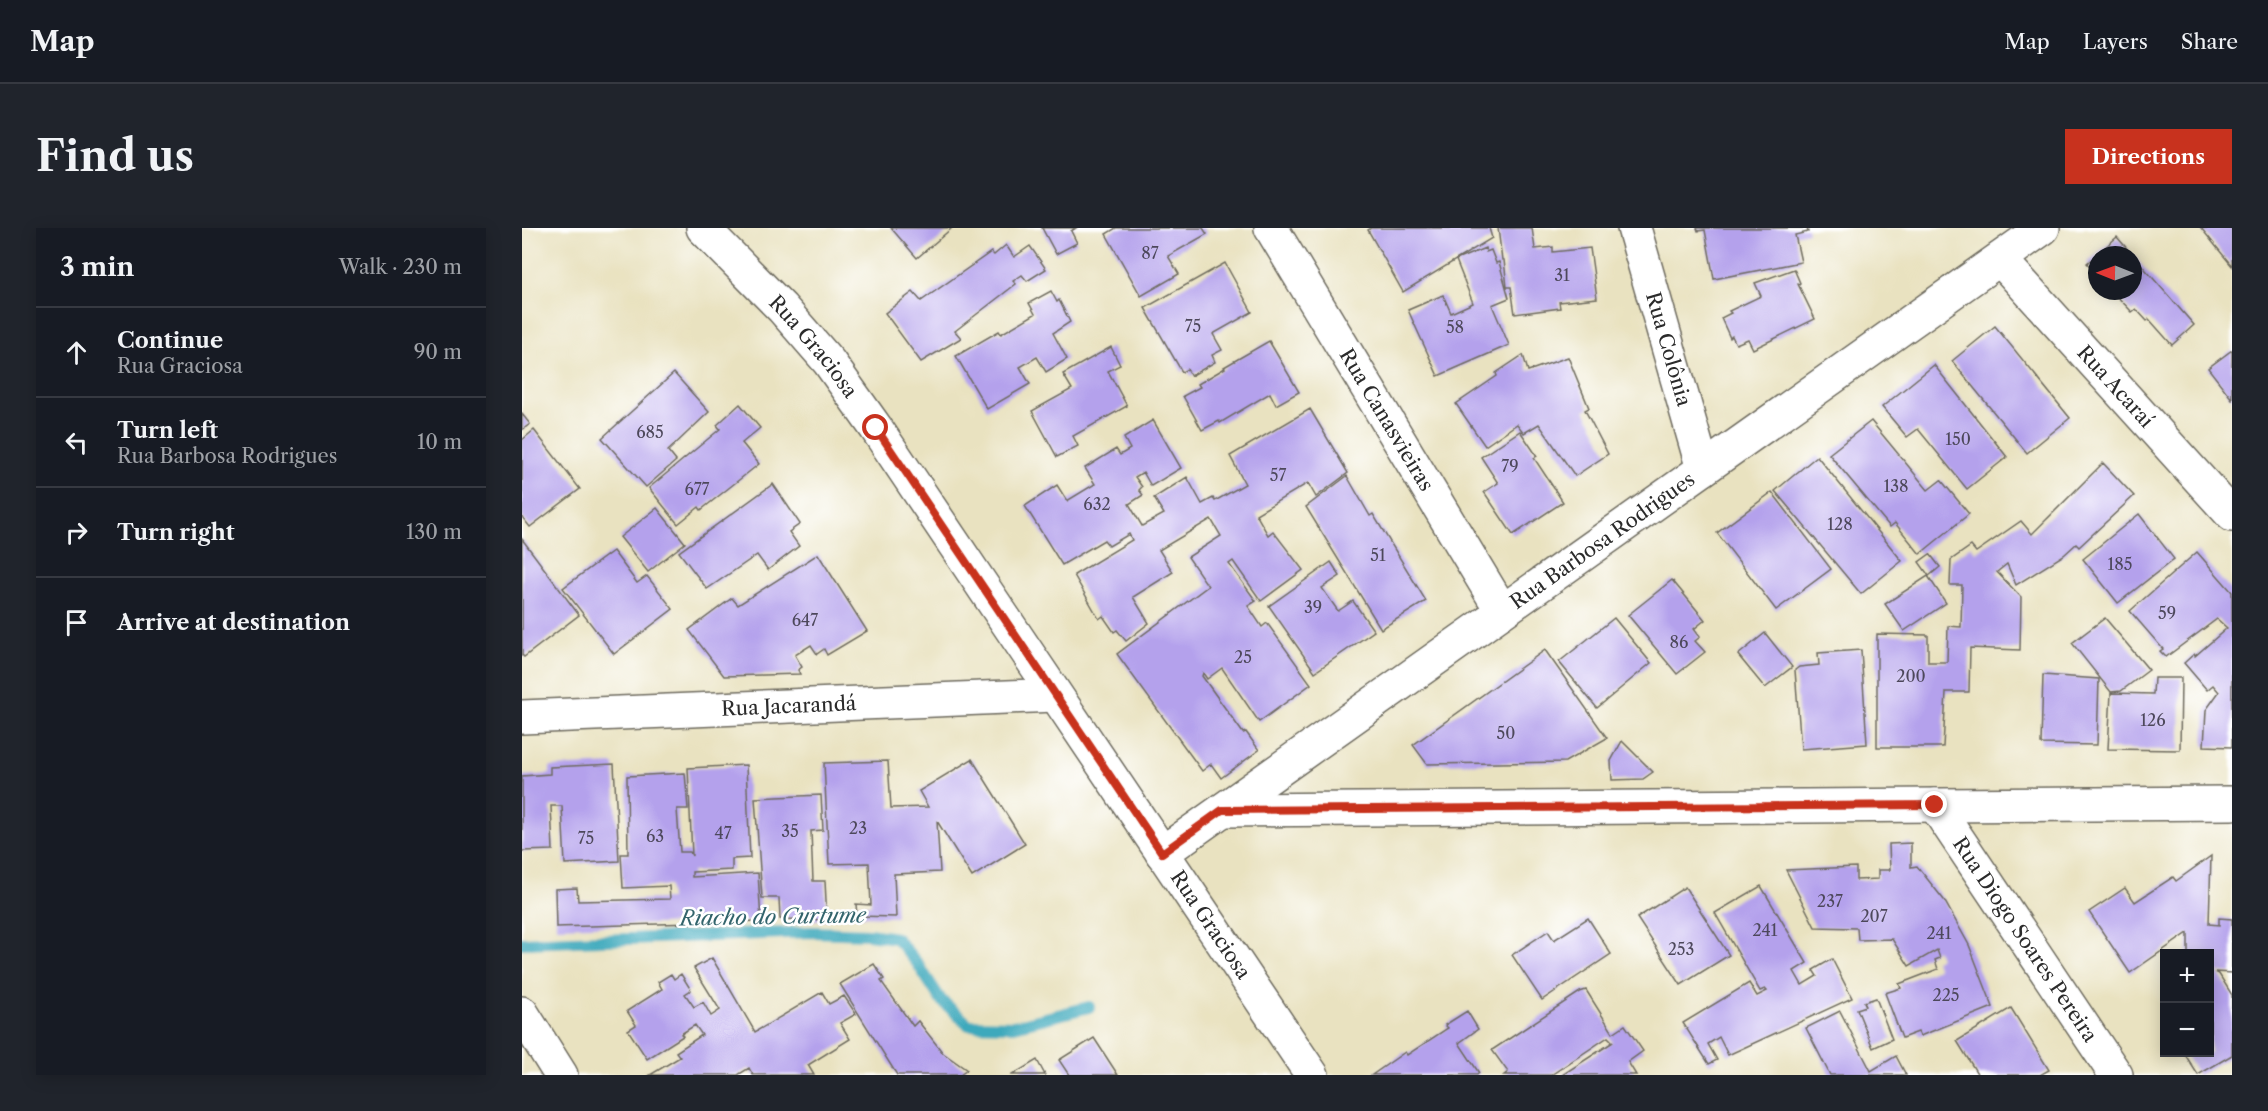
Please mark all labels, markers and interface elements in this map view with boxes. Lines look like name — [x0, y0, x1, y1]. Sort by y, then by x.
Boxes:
text: Map — [30, 24, 94, 58]
text: Map — [2005, 29, 2050, 54]
text: Layers — [2083, 29, 2148, 54]
text: Share — [2181, 29, 2238, 54]
button: Directions — [2065, 129, 2232, 184]
text: Find us — [36, 130, 194, 182]
house number: 87 — [1141, 243, 1159, 263]
north arrow — [2088, 246, 2142, 300]
text: 3 min — [60, 251, 134, 283]
text: Walk · 230 m — [339, 255, 462, 279]
house number: 31 — [1554, 265, 1570, 285]
street label: Rua Colônia — [1641, 289, 1697, 409]
street label: Rua Graciosa — [764, 290, 863, 403]
house number: 75 — [1185, 316, 1201, 336]
house number: 58 — [1446, 317, 1464, 337]
text: Continue — [117, 327, 223, 354]
icon: ahead — [60, 336, 93, 369]
text: 90 m — [414, 340, 462, 364]
street label: Rua Acaraí — [2072, 340, 2159, 432]
street label: Rua Canasvieiras — [1335, 344, 1439, 495]
text: Rua Graciosa — [117, 354, 243, 378]
route start — [862, 414, 888, 440]
text: Turn left — [117, 417, 218, 444]
house number: 685 — [636, 422, 664, 442]
icon: left — [60, 426, 93, 459]
house number: 150 — [1945, 429, 1971, 449]
text: 10 m — [417, 430, 462, 454]
text: Rua Barbosa Rodrigues — [117, 444, 337, 468]
house number: 79 — [1501, 456, 1519, 476]
house number: 57 — [1270, 465, 1286, 485]
street label: Rua Barbosa Rodrigues — [1506, 467, 1699, 614]
house number: 138 — [1883, 476, 1909, 496]
house number: 677 — [685, 479, 710, 499]
house number: 632 — [1083, 494, 1111, 514]
house number: 128 — [1827, 514, 1853, 534]
icon: right — [60, 516, 93, 549]
text: Turn right — [117, 519, 235, 546]
text: 130 m — [406, 520, 462, 544]
house number: 51 — [1370, 545, 1386, 565]
house number: 185 — [2108, 554, 2132, 574]
house number: 39 — [1304, 597, 1322, 617]
house number: 59 — [2158, 603, 2176, 623]
icon: arrive — [60, 606, 93, 639]
text: Arrive at destination — [117, 609, 350, 636]
house number: 647 — [792, 610, 818, 630]
house number: 86 — [1670, 632, 1688, 652]
house number: 25 — [1234, 647, 1252, 667]
house number: 200 — [1896, 666, 1926, 686]
street label: Rua Jacarandá — [721, 691, 857, 721]
house number: 126 — [2140, 710, 2166, 730]
house number: 50 — [1497, 723, 1515, 743]
route end — [1921, 791, 1947, 817]
house number: 23 — [849, 818, 867, 838]
house number: 35 — [781, 821, 799, 841]
house number: 47 — [714, 823, 732, 843]
house number: 63 — [646, 826, 664, 846]
house number: 75 — [578, 828, 594, 848]
street label: Rua Diogo Soares Pereira — [1948, 832, 2103, 1047]
street label: Rua Graciosa — [1166, 866, 1256, 984]
house number: 237 — [1817, 891, 1843, 911]
water label: Riacho do Curtume — [678, 902, 867, 931]
house number: 207 — [1860, 906, 1888, 926]
house number: 241 — [1752, 920, 1778, 940]
house number: 241 — [1926, 923, 1952, 943]
house number: 253 — [1668, 939, 1694, 959]
map controls — [2160, 949, 2214, 1057]
button: + — [2160, 949, 2214, 1003]
house number: 225 — [1932, 985, 1960, 1005]
button: − — [2160, 1003, 2214, 1057]

